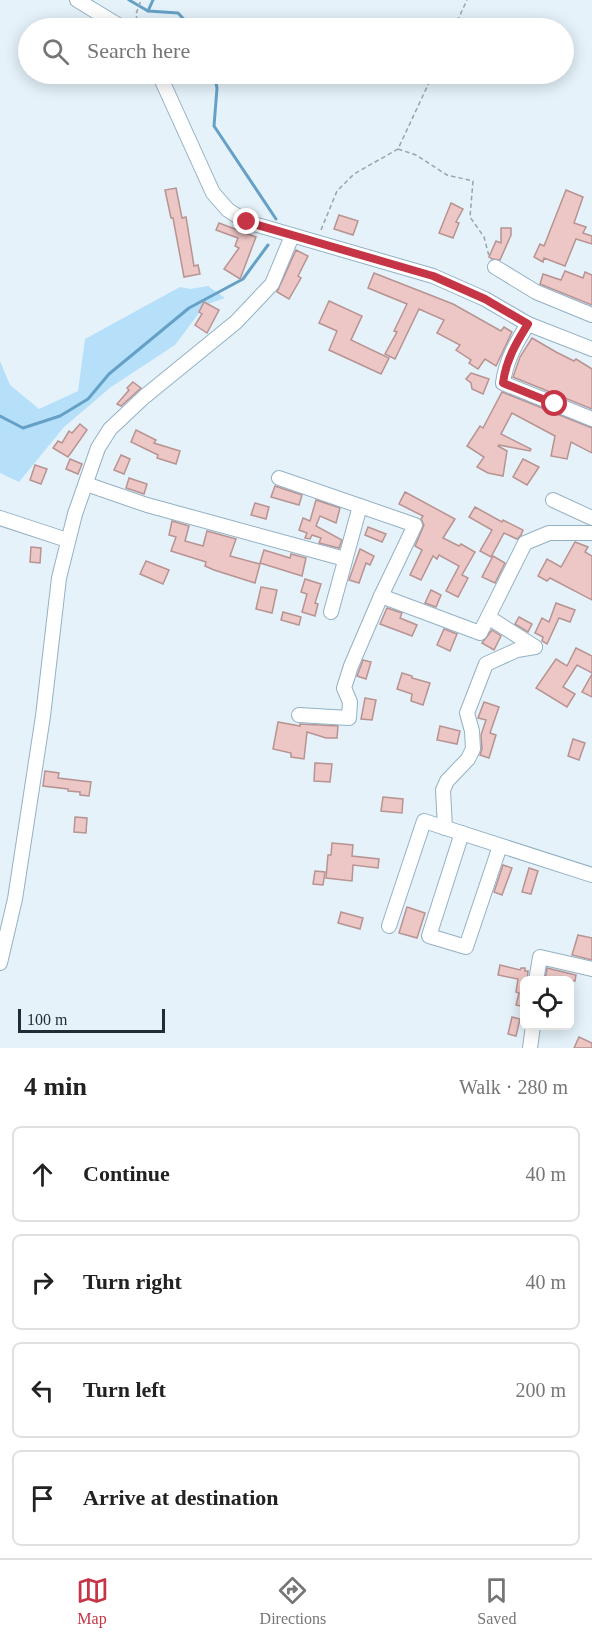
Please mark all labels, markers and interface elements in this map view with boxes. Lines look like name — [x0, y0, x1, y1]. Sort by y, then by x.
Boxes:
search box — [18, 18, 574, 84]
icon: search — [39, 35, 72, 68]
text: Search here — [87, 38, 190, 63]
route end — [233, 208, 259, 234]
route start — [541, 390, 567, 416]
map controls — [520, 976, 574, 1030]
button: locate — [520, 976, 574, 1030]
scale bar — [18, 1006, 165, 1034]
text: 100 m — [27, 1011, 67, 1028]
text: 4 min — [24, 1072, 87, 1101]
text: Walk · 280 m — [459, 1076, 568, 1098]
icon: ahead — [26, 1158, 59, 1191]
text: Continue — [83, 1161, 170, 1186]
text: 40 m — [525, 1163, 566, 1185]
icon: right — [26, 1266, 59, 1299]
text: Turn right — [83, 1269, 182, 1294]
text: 40 m — [525, 1271, 566, 1293]
icon: left — [26, 1374, 59, 1407]
text: Turn left — [83, 1377, 166, 1402]
text: 200 m — [515, 1379, 566, 1401]
icon: arrive — [26, 1482, 59, 1515]
text: Arrive at destination — [83, 1485, 279, 1510]
tab: Map — [76, 1574, 109, 1628]
tab: Directions — [260, 1574, 326, 1628]
tab: Saved — [477, 1574, 516, 1628]

